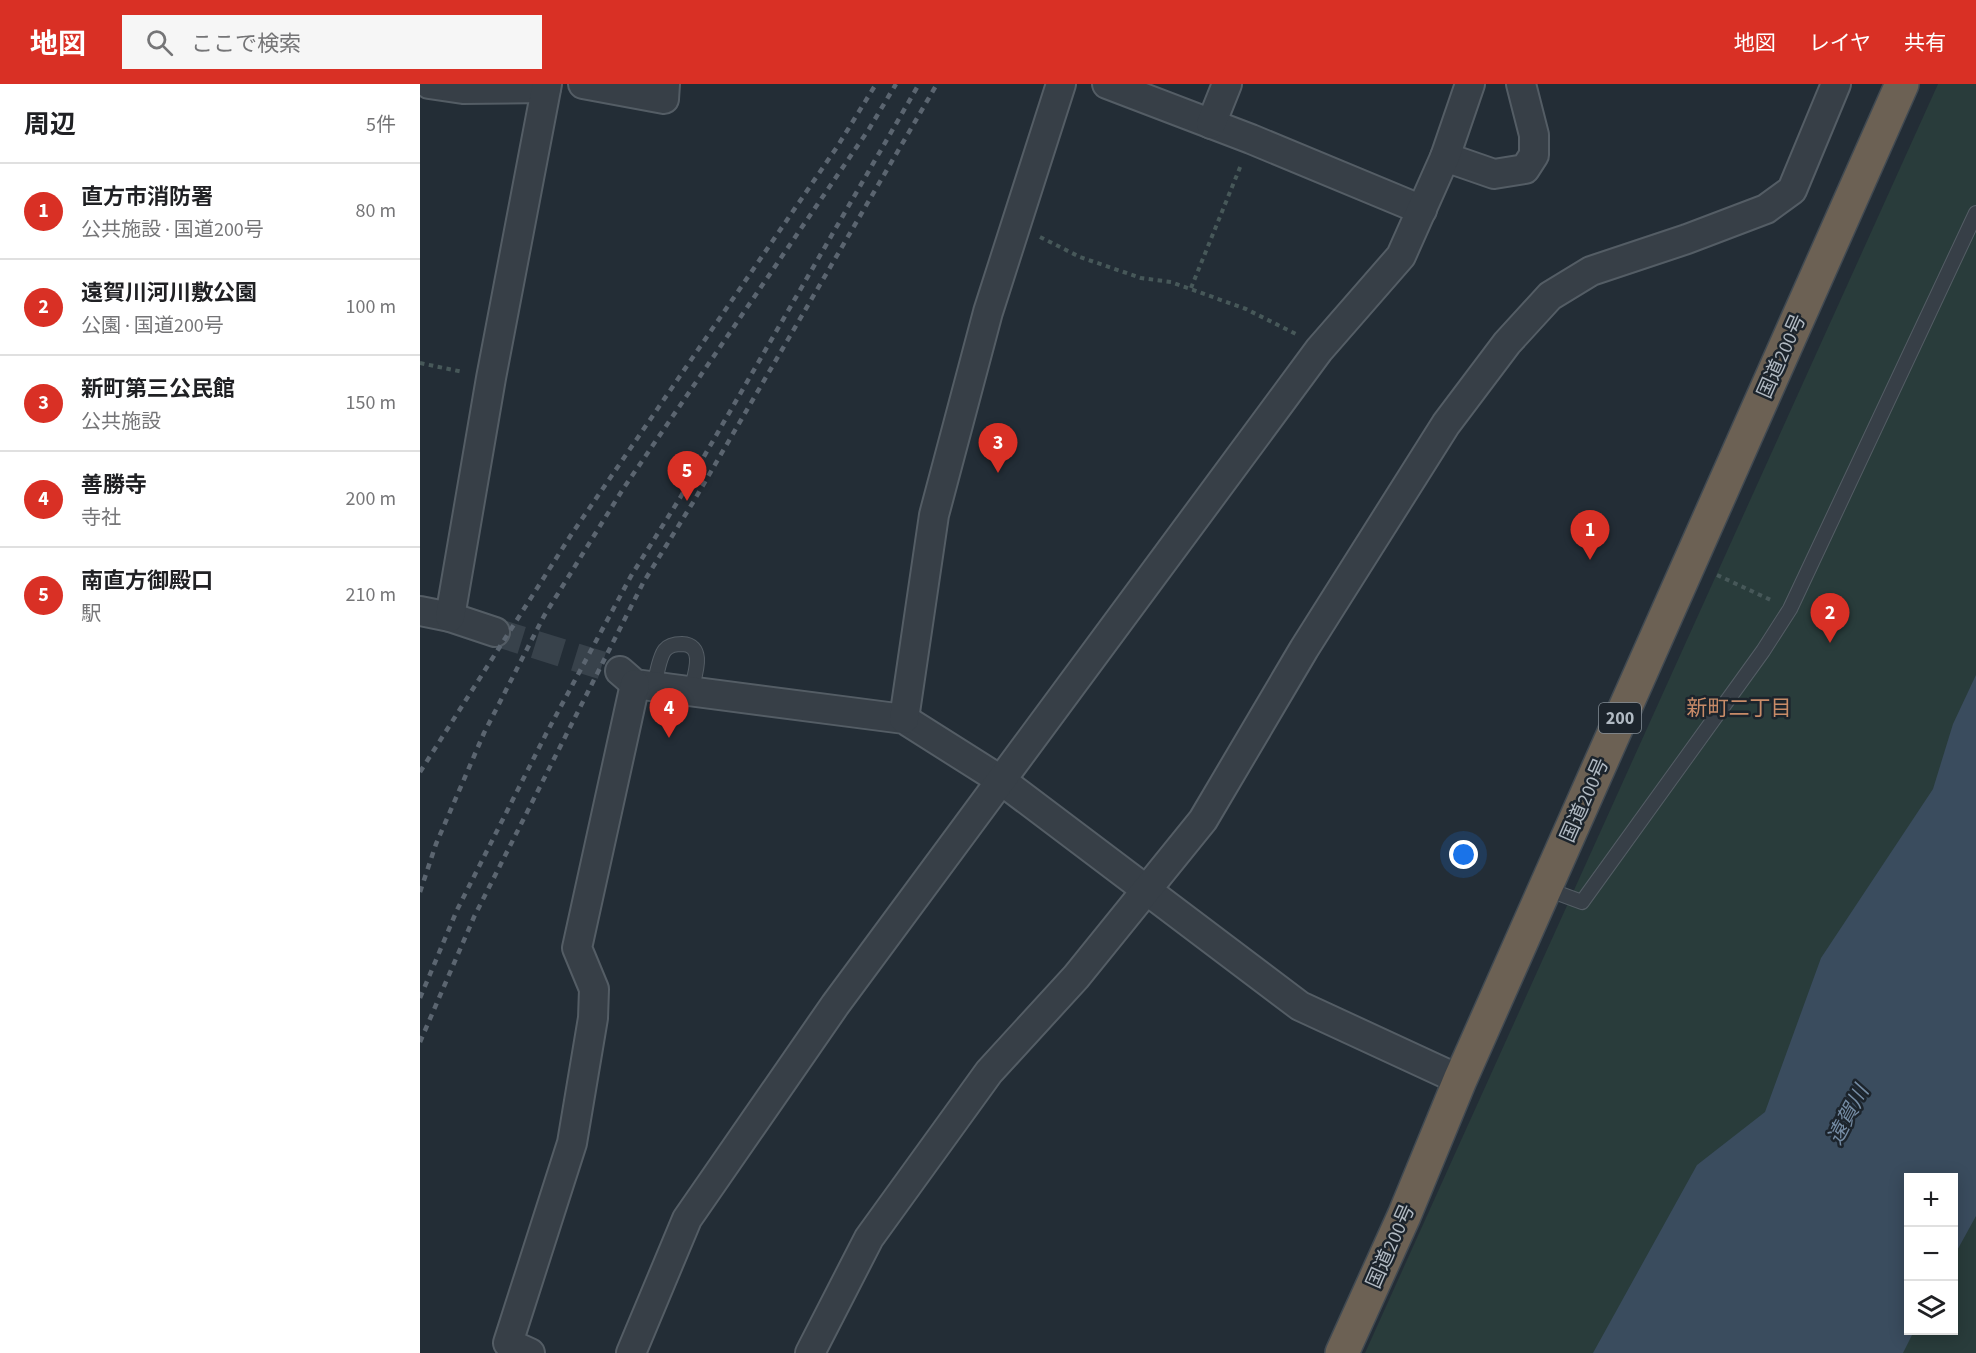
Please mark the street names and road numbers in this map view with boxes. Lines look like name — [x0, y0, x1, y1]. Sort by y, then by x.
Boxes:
street label: 国道200号 — [1751, 310, 1813, 403]
road number: 200 — [1599, 703, 1641, 733]
street label: 国道200号 — [1554, 754, 1616, 847]
street label: 国道200号 — [1360, 1200, 1422, 1293]

